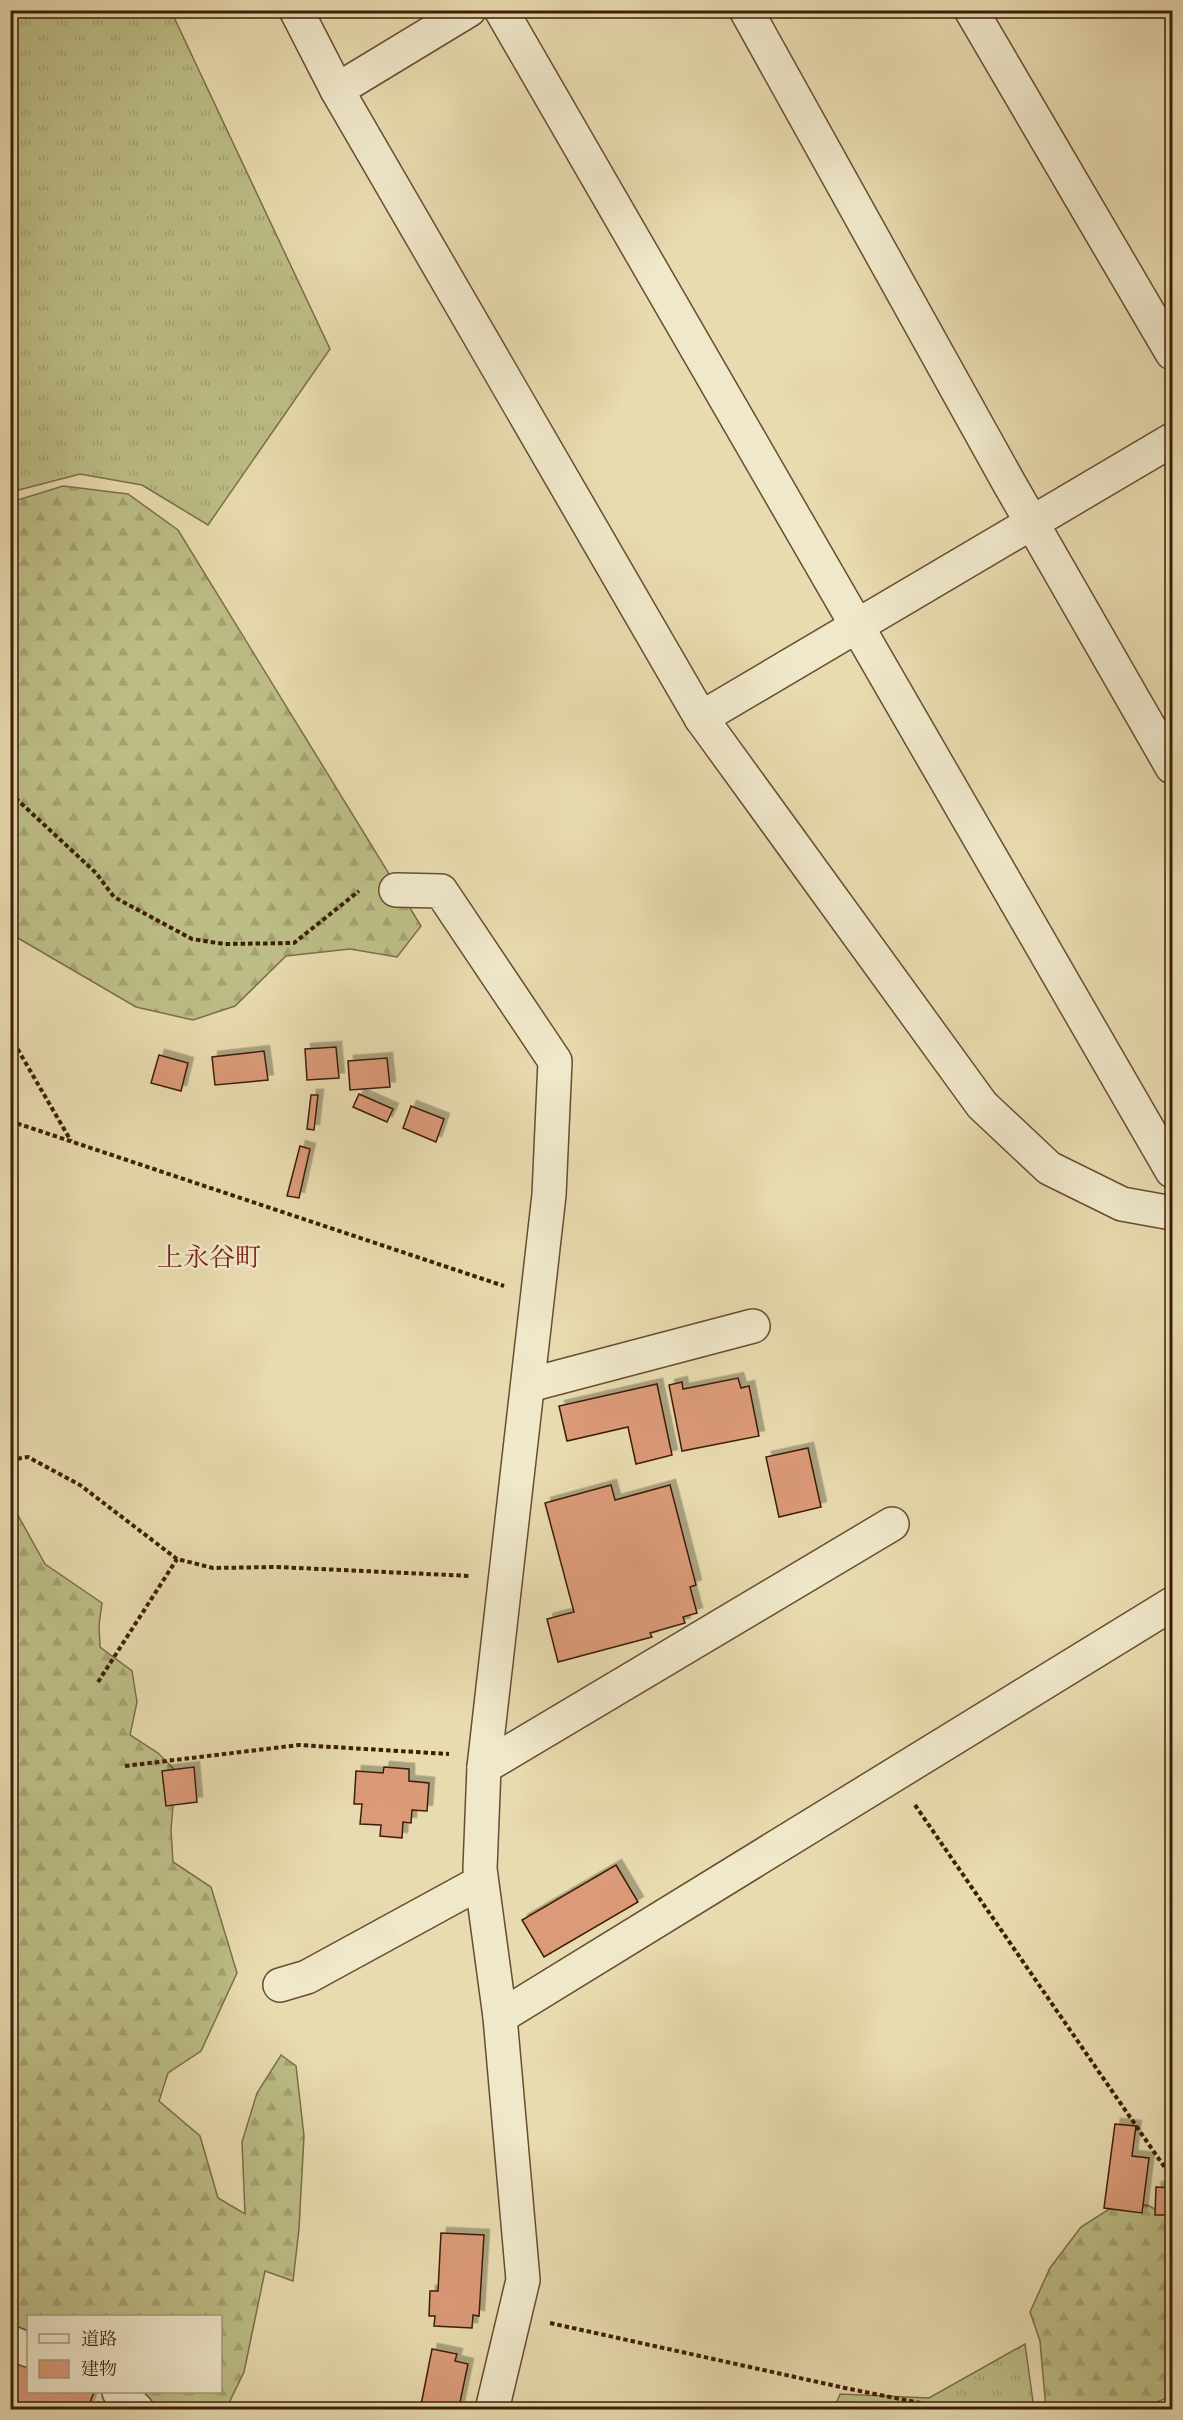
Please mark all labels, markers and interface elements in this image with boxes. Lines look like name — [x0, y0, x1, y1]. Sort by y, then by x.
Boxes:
district label: 上永谷町 — [157, 1241, 261, 1277]
legend — [27, 2315, 222, 2393]
text: 道路 — [81, 2328, 117, 2353]
text: 建物 — [81, 2358, 117, 2383]

